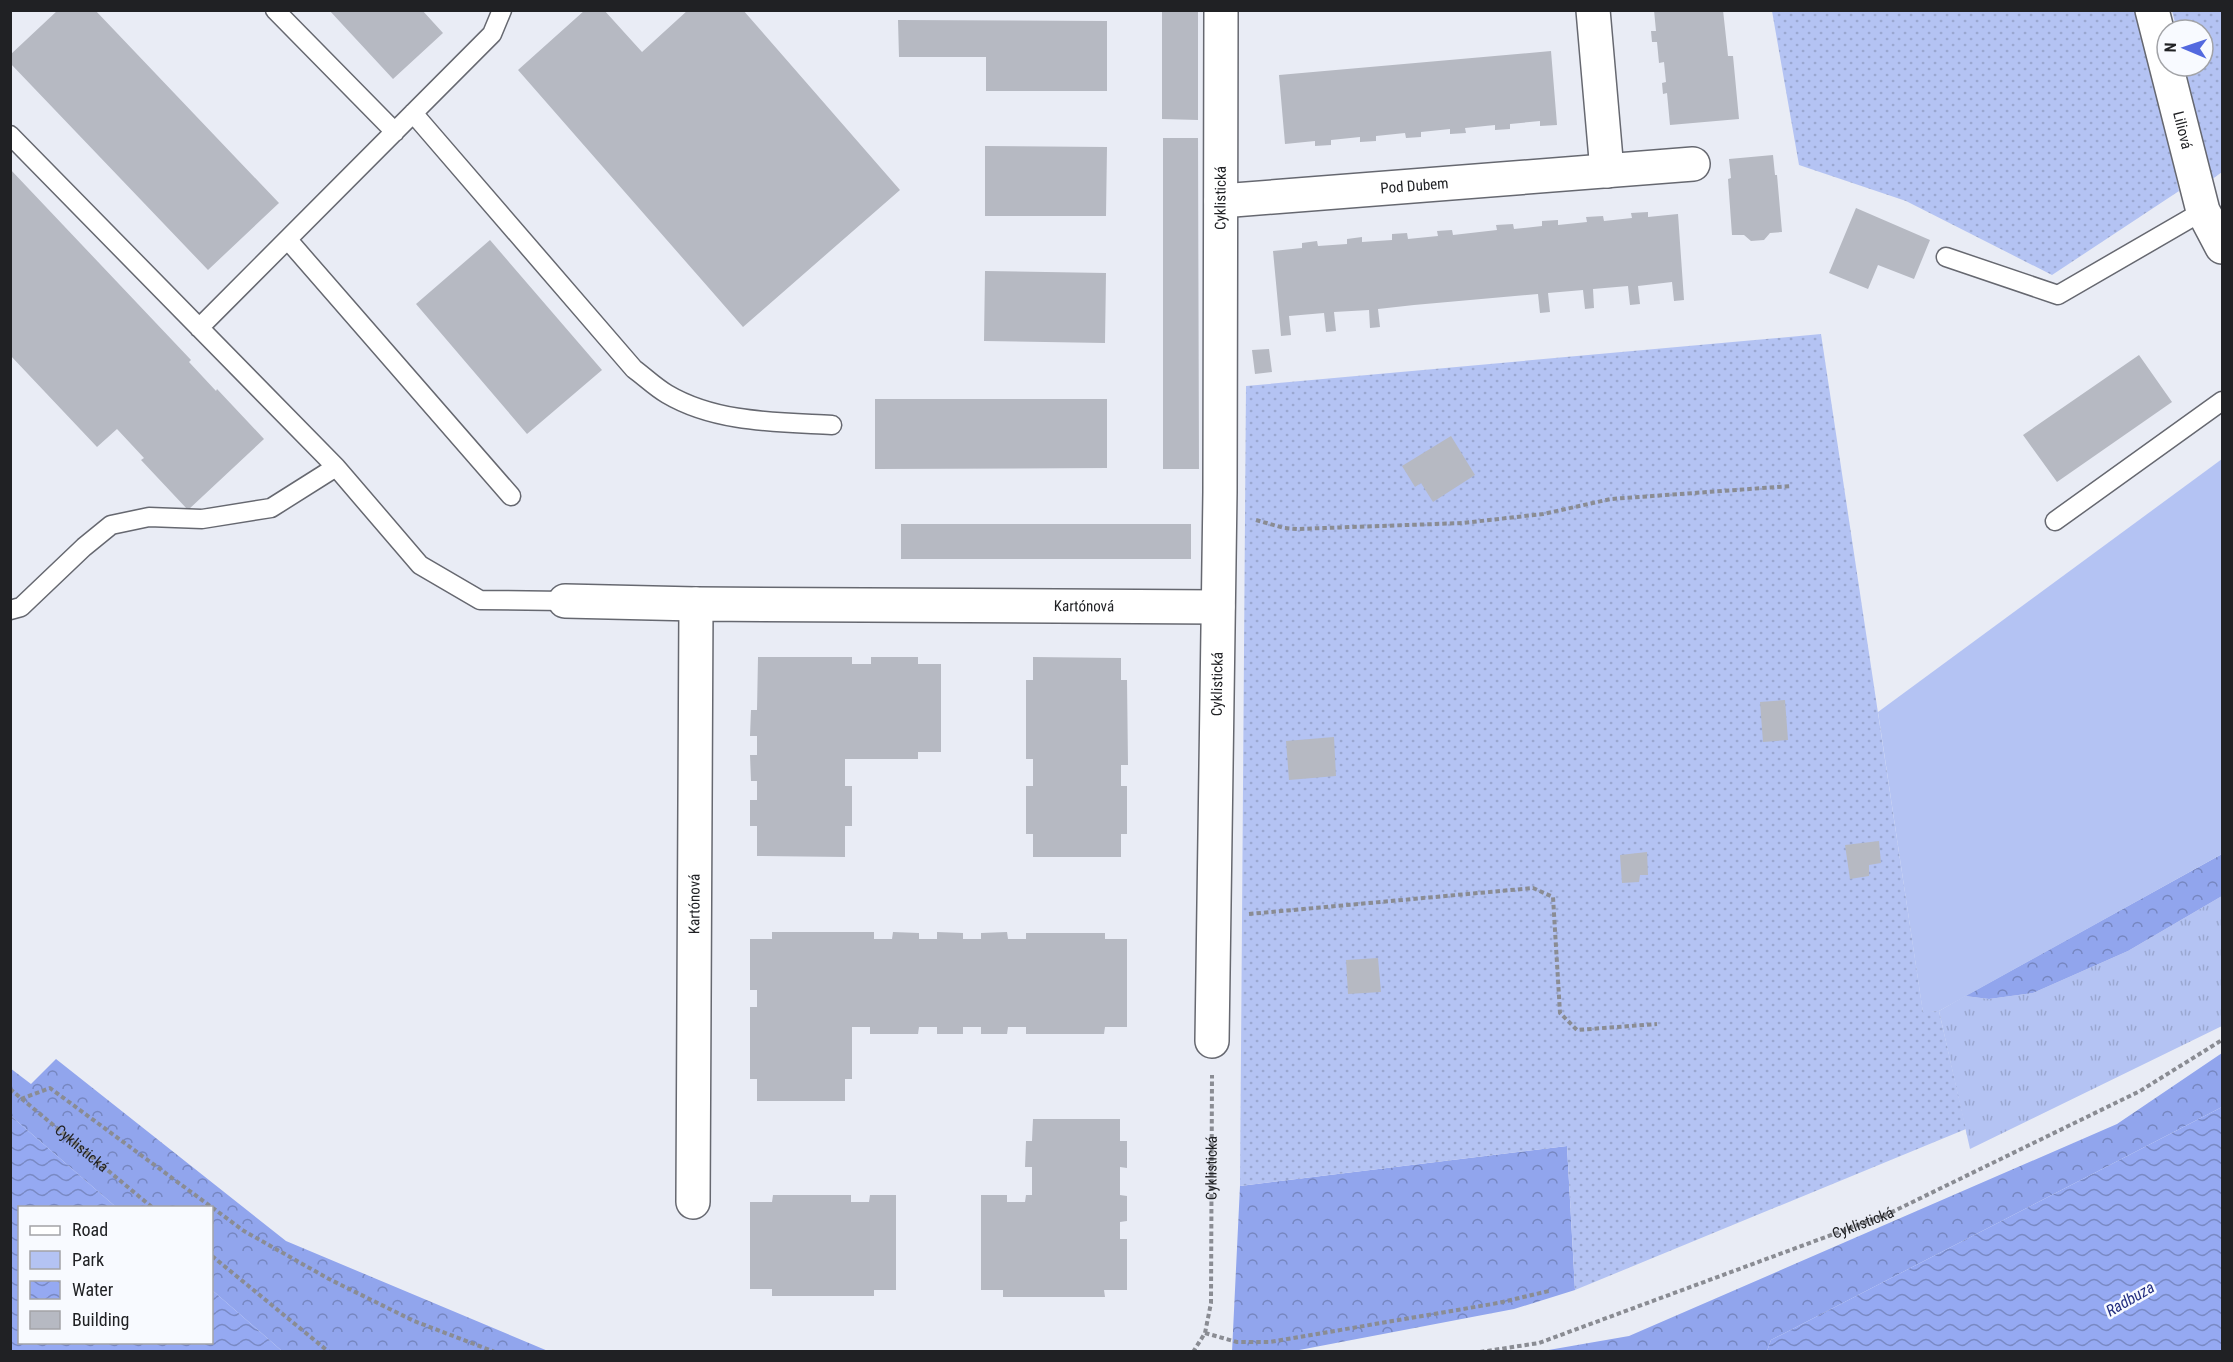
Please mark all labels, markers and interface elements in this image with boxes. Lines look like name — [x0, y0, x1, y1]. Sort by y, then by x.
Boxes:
north arrow — [2155, 18, 2215, 78]
text: N — [2161, 42, 2180, 53]
street label: Liliová — [2169, 109, 2196, 151]
street label: Cyklistická — [1212, 166, 1230, 230]
street label: Pod Dubem — [1380, 174, 1449, 197]
street label: Kartónová — [1054, 597, 1114, 615]
street label: Cyklistická — [1208, 652, 1227, 716]
street label: Kartónová — [685, 874, 704, 934]
street label: Cyklistická — [51, 1121, 112, 1176]
street label: Cyklistická — [1202, 1136, 1221, 1200]
street label: Cyklistická — [1830, 1204, 1897, 1243]
legend — [18, 1206, 213, 1344]
text: Road — [72, 1219, 108, 1240]
text: Park — [72, 1249, 104, 1270]
water label: Radbuza — [2102, 1278, 2158, 1320]
text: Water — [72, 1279, 114, 1300]
text: Building — [72, 1309, 129, 1330]

